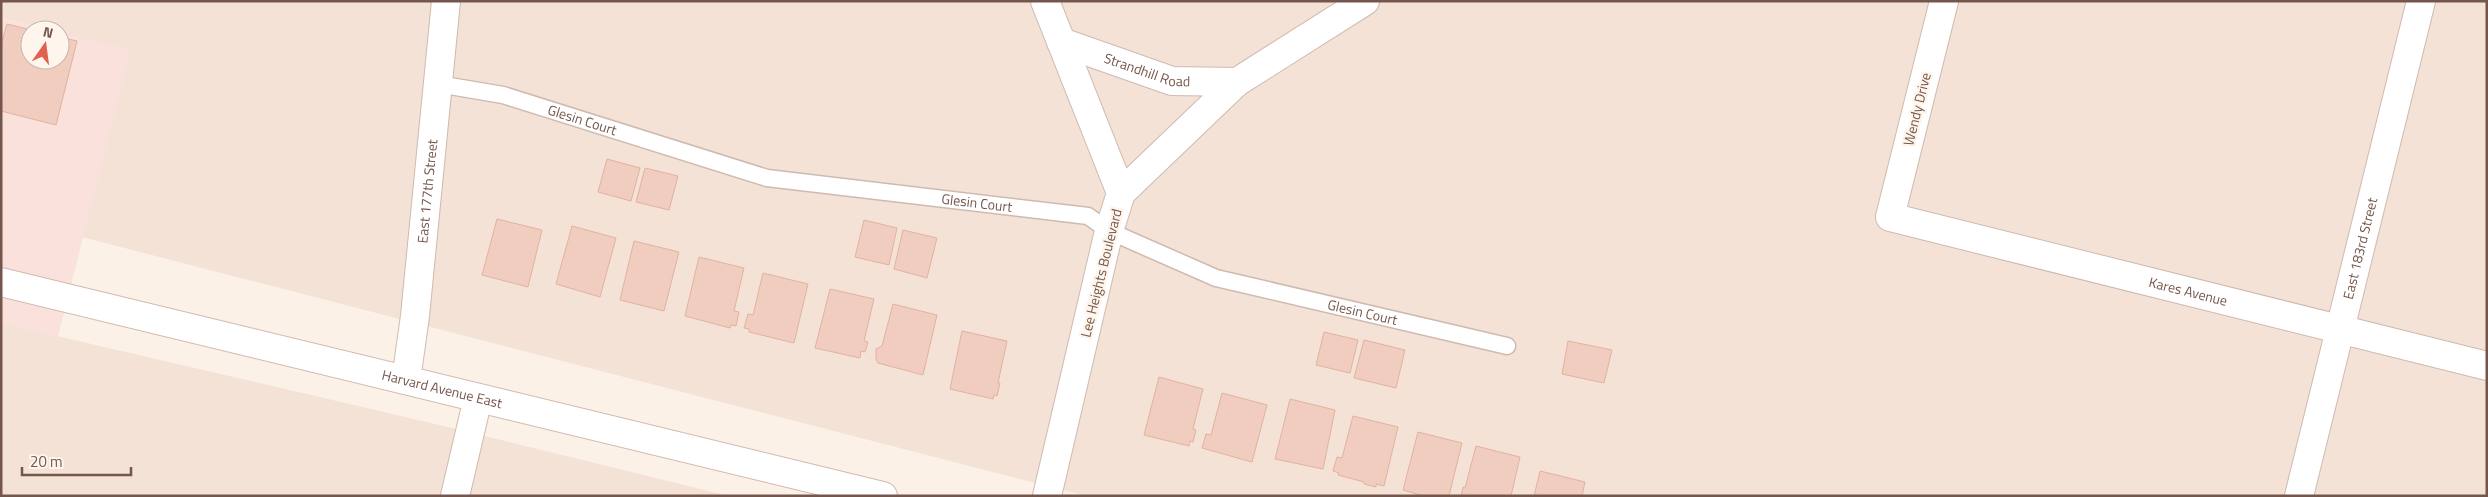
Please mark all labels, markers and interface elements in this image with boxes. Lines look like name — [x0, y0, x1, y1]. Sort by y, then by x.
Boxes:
north arrow — [20, 20, 70, 70]
text: N — [41, 21, 56, 43]
street label: Strandhill Road — [1101, 47, 1190, 91]
street label: Wendy Drive — [1897, 70, 1936, 148]
street label: Glesin Court — [545, 99, 620, 140]
street label: East 177th Street — [411, 138, 442, 244]
street label: Glesin Court — [940, 188, 1014, 217]
street label: East 183rd Street — [2337, 195, 2382, 301]
street label: Lee Heights Boulevard — [1074, 206, 1127, 339]
street label: Kares Avenue — [2147, 271, 2230, 311]
street label: Glesin Court — [1326, 293, 1400, 330]
street label: Harvard Avenue East — [380, 364, 505, 413]
scale bar — [22, 444, 131, 476]
text: 20 m — [30, 450, 63, 473]

